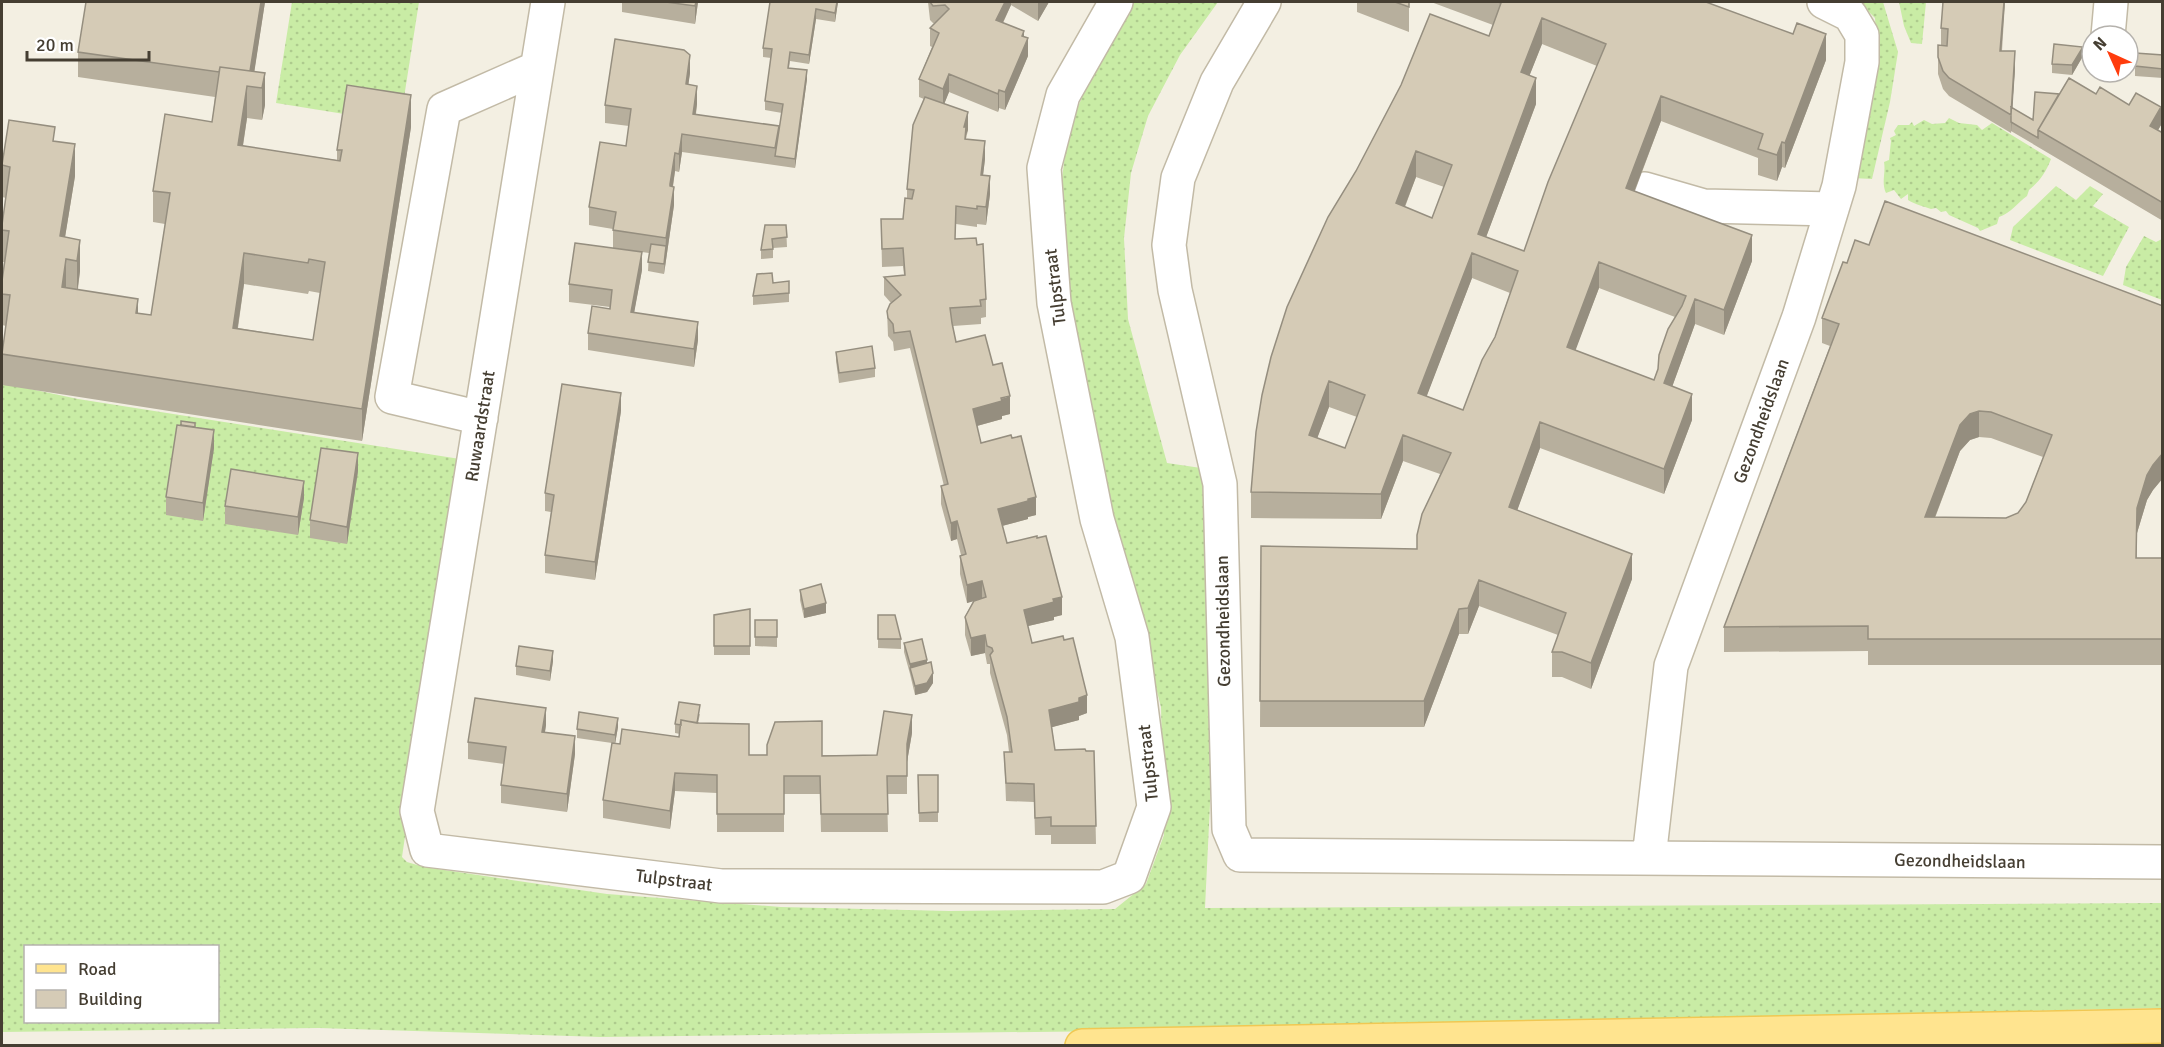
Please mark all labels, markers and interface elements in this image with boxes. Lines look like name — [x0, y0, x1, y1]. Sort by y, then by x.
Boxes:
scale bar — [27, 24, 148, 62]
north arrow — [2080, 24, 2140, 84]
text: N — [2089, 33, 2111, 55]
text: 20 m — [36, 34, 74, 56]
street label: Tulpstraat — [1039, 247, 1071, 327]
street label: Gezondheidslaan — [1728, 355, 1794, 487]
street label: Ruwaardstraat — [460, 369, 500, 483]
street label: Gezondheidslaan — [1211, 555, 1235, 687]
street label: Tulpstraat — [1133, 724, 1163, 802]
street label: Gezondheidslaan — [1894, 849, 2026, 873]
street label: Tulpstraat — [634, 864, 714, 896]
legend — [24, 945, 219, 1023]
text: Road — [78, 958, 117, 980]
text: Building — [78, 988, 142, 1010]

